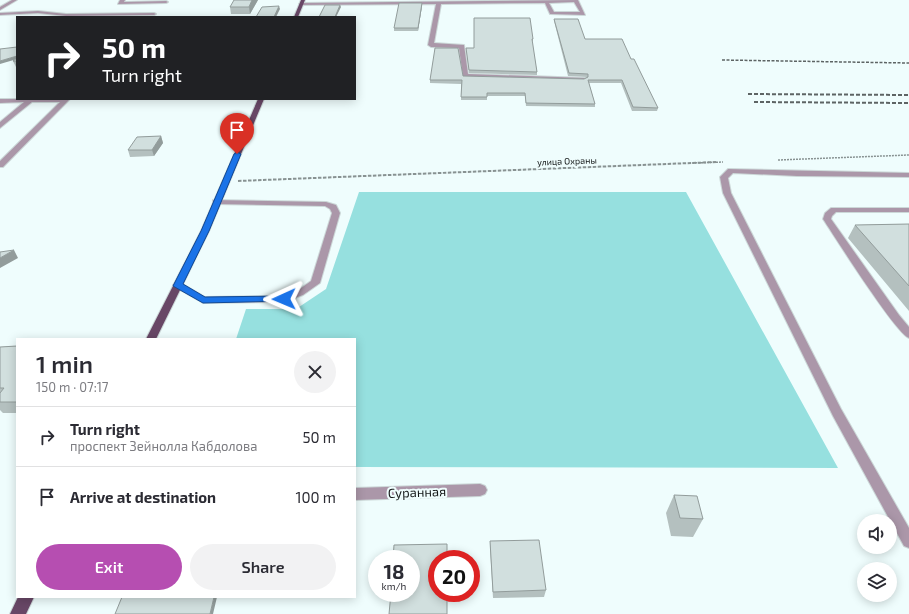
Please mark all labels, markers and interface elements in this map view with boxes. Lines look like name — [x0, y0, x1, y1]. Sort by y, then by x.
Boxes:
text: 50 m — [102, 30, 166, 64]
icon: right — [36, 32, 88, 84]
text: Turn right — [102, 64, 182, 86]
pin — [220, 113, 254, 154]
icon: arrive — [226, 119, 248, 141]
street label: улица Охраны — [537, 154, 597, 169]
position arrow — [263, 278, 305, 320]
text: 1 min — [36, 349, 93, 378]
button: close — [294, 351, 336, 393]
text: 150 m · 07:17 — [36, 379, 109, 395]
text: Turn right — [70, 420, 140, 438]
icon: right — [36, 426, 58, 448]
text: 50 m — [302, 428, 336, 446]
text: проспект Зейнолла Кабдолова — [70, 438, 257, 454]
street label: Суранная — [388, 483, 446, 501]
icon: arrive — [36, 486, 58, 508]
text: Arrive at destination — [70, 488, 216, 506]
text: 100 m — [295, 488, 336, 506]
map controls — [857, 514, 897, 602]
button: sound — [857, 514, 897, 554]
button: Exit — [36, 544, 182, 590]
button: Share — [190, 544, 336, 590]
speed limit sign: 20 — [428, 550, 480, 602]
text: 18 — [383, 559, 405, 583]
button: layers — [857, 562, 897, 602]
text: km/h — [382, 580, 406, 592]

